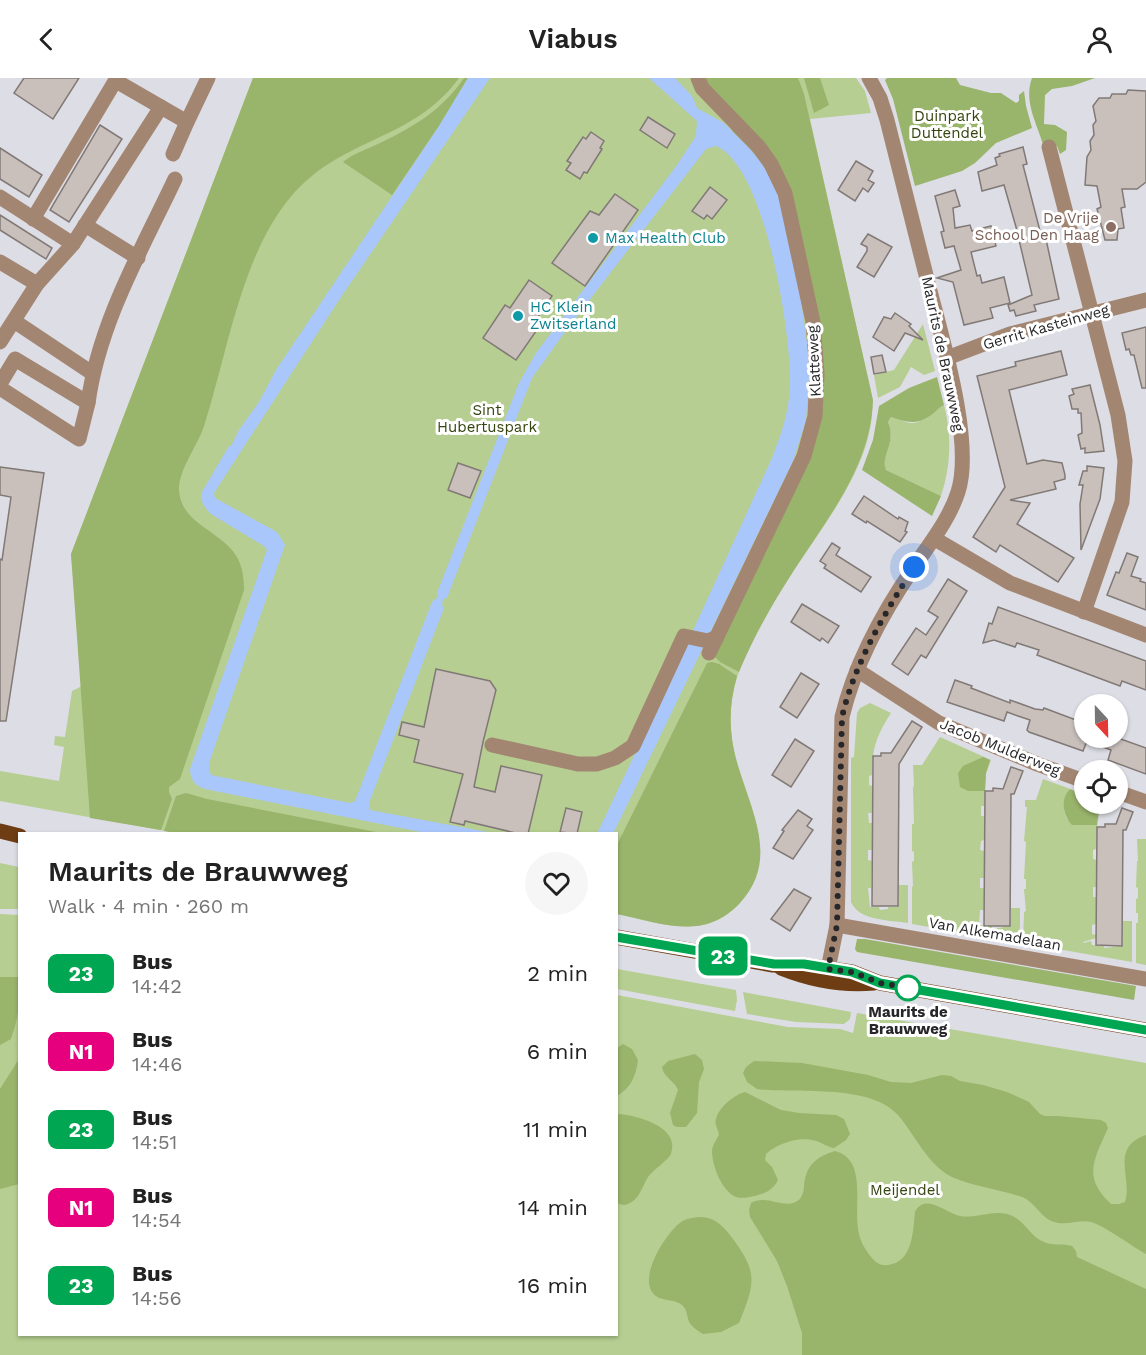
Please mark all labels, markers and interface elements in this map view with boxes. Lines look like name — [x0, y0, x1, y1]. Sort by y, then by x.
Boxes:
icon: back — [30, 23, 63, 56]
text: Viabus — [528, 23, 618, 55]
icon: person — [1083, 23, 1116, 56]
park label: Duinpark Duttendel — [911, 107, 984, 142]
place label: De Vrije School Den Haag — [975, 209, 1099, 244]
marker: De Vrije School Den Haag — [1104, 220, 1118, 234]
place label: Max Health Club — [605, 229, 726, 247]
marker: Max Health Club — [586, 231, 600, 245]
street label: Maurits de Brauwweg — [918, 275, 968, 433]
place label: HC Klein Zwitserland — [530, 298, 616, 333]
street label: Gerrit Kasteinweg — [981, 300, 1111, 354]
marker: HC Klein Zwitserland — [511, 309, 525, 323]
street label: Klatteweg — [803, 325, 825, 397]
park label: Sint Hubertuspark — [437, 401, 537, 436]
your location — [899, 552, 929, 582]
north arrow — [1074, 694, 1128, 748]
map controls — [1074, 694, 1128, 814]
street label: Jacob Mulderweg — [937, 715, 1063, 779]
button: locate — [1074, 760, 1128, 814]
button: heart — [525, 852, 588, 915]
text: Maurits de Brauwweg — [48, 855, 348, 888]
text: Walk · 4 min · 260 m — [48, 894, 249, 918]
street label: Van Alkemadelaan — [927, 913, 1063, 955]
line badge: 23 — [696, 936, 750, 976]
text: 23 — [711, 944, 735, 969]
text: Bus — [132, 949, 172, 974]
text: 23 — [69, 961, 93, 986]
text: 2 min — [527, 961, 588, 986]
text: 14:42 — [132, 974, 182, 998]
marker: Maurits de Brauwweg — [895, 975, 921, 1001]
place label: Maurits de Brauwweg — [868, 1003, 948, 1038]
text: Bus — [132, 1027, 172, 1052]
text: N1 — [69, 1039, 93, 1064]
text: 6 min — [527, 1039, 588, 1064]
text: 14:46 — [132, 1052, 182, 1076]
text: Bus — [132, 1105, 172, 1130]
text: 23 — [69, 1117, 93, 1142]
text: 11 min — [523, 1117, 588, 1142]
text: 14:51 — [132, 1130, 177, 1154]
park label: Meijendel — [870, 1181, 940, 1199]
text: Bus — [132, 1183, 172, 1208]
text: N1 — [69, 1195, 93, 1220]
text: 14 min — [518, 1195, 588, 1220]
text: 14:54 — [132, 1208, 182, 1232]
text: Bus — [132, 1261, 172, 1286]
text: 23 — [69, 1273, 93, 1298]
text: 16 min — [518, 1273, 588, 1298]
text: 14:56 — [132, 1286, 182, 1310]

